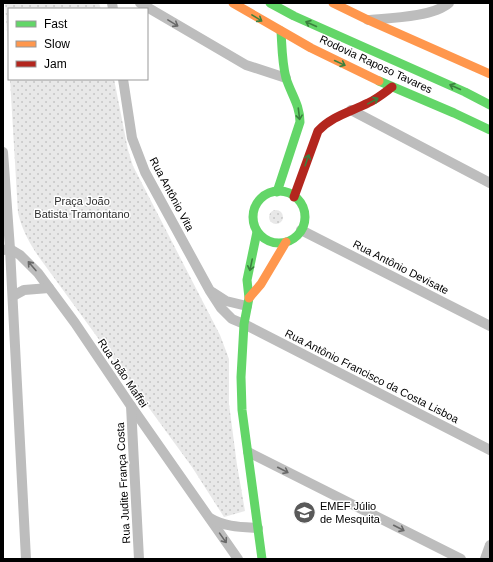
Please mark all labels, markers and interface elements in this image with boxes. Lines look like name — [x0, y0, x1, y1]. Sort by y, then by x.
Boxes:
legend — [8, 8, 148, 80]
one-way arrow — [251, 14, 262, 22]
text: Fast — [44, 17, 68, 31]
one-way arrow — [305, 19, 317, 27]
one-way arrow — [167, 20, 179, 28]
street label: Rodovia Raposo Tavares — [318, 33, 435, 96]
text: Slow — [44, 37, 70, 51]
text: Jam — [44, 57, 67, 71]
one-way arrow — [333, 60, 345, 67]
one-way arrow — [450, 83, 462, 91]
one-way arrow — [366, 97, 378, 104]
one-way arrow — [295, 107, 303, 120]
one-way arrow — [304, 154, 311, 167]
street label: Rua Antônio Vita — [148, 155, 197, 234]
park label: Praça João Batista Tramontano — [34, 195, 130, 220]
street label: Rua Antônio Devisate — [351, 238, 451, 296]
one-way arrow — [246, 258, 254, 271]
one-way arrow — [27, 261, 36, 272]
street label: Rua Antônio Francisco da Costa Lisboa — [283, 327, 462, 426]
street label: Rua João Maffei — [96, 337, 150, 409]
street label: Rua Judite França Costa — [114, 421, 132, 544]
one-way arrow — [276, 467, 288, 474]
school or university icon: EMEF Júlio de Mesquita — [292, 499, 318, 525]
place label: EMEF Júlio de Mesquita — [320, 500, 381, 525]
one-way arrow — [393, 525, 405, 532]
one-way arrow — [219, 532, 227, 543]

